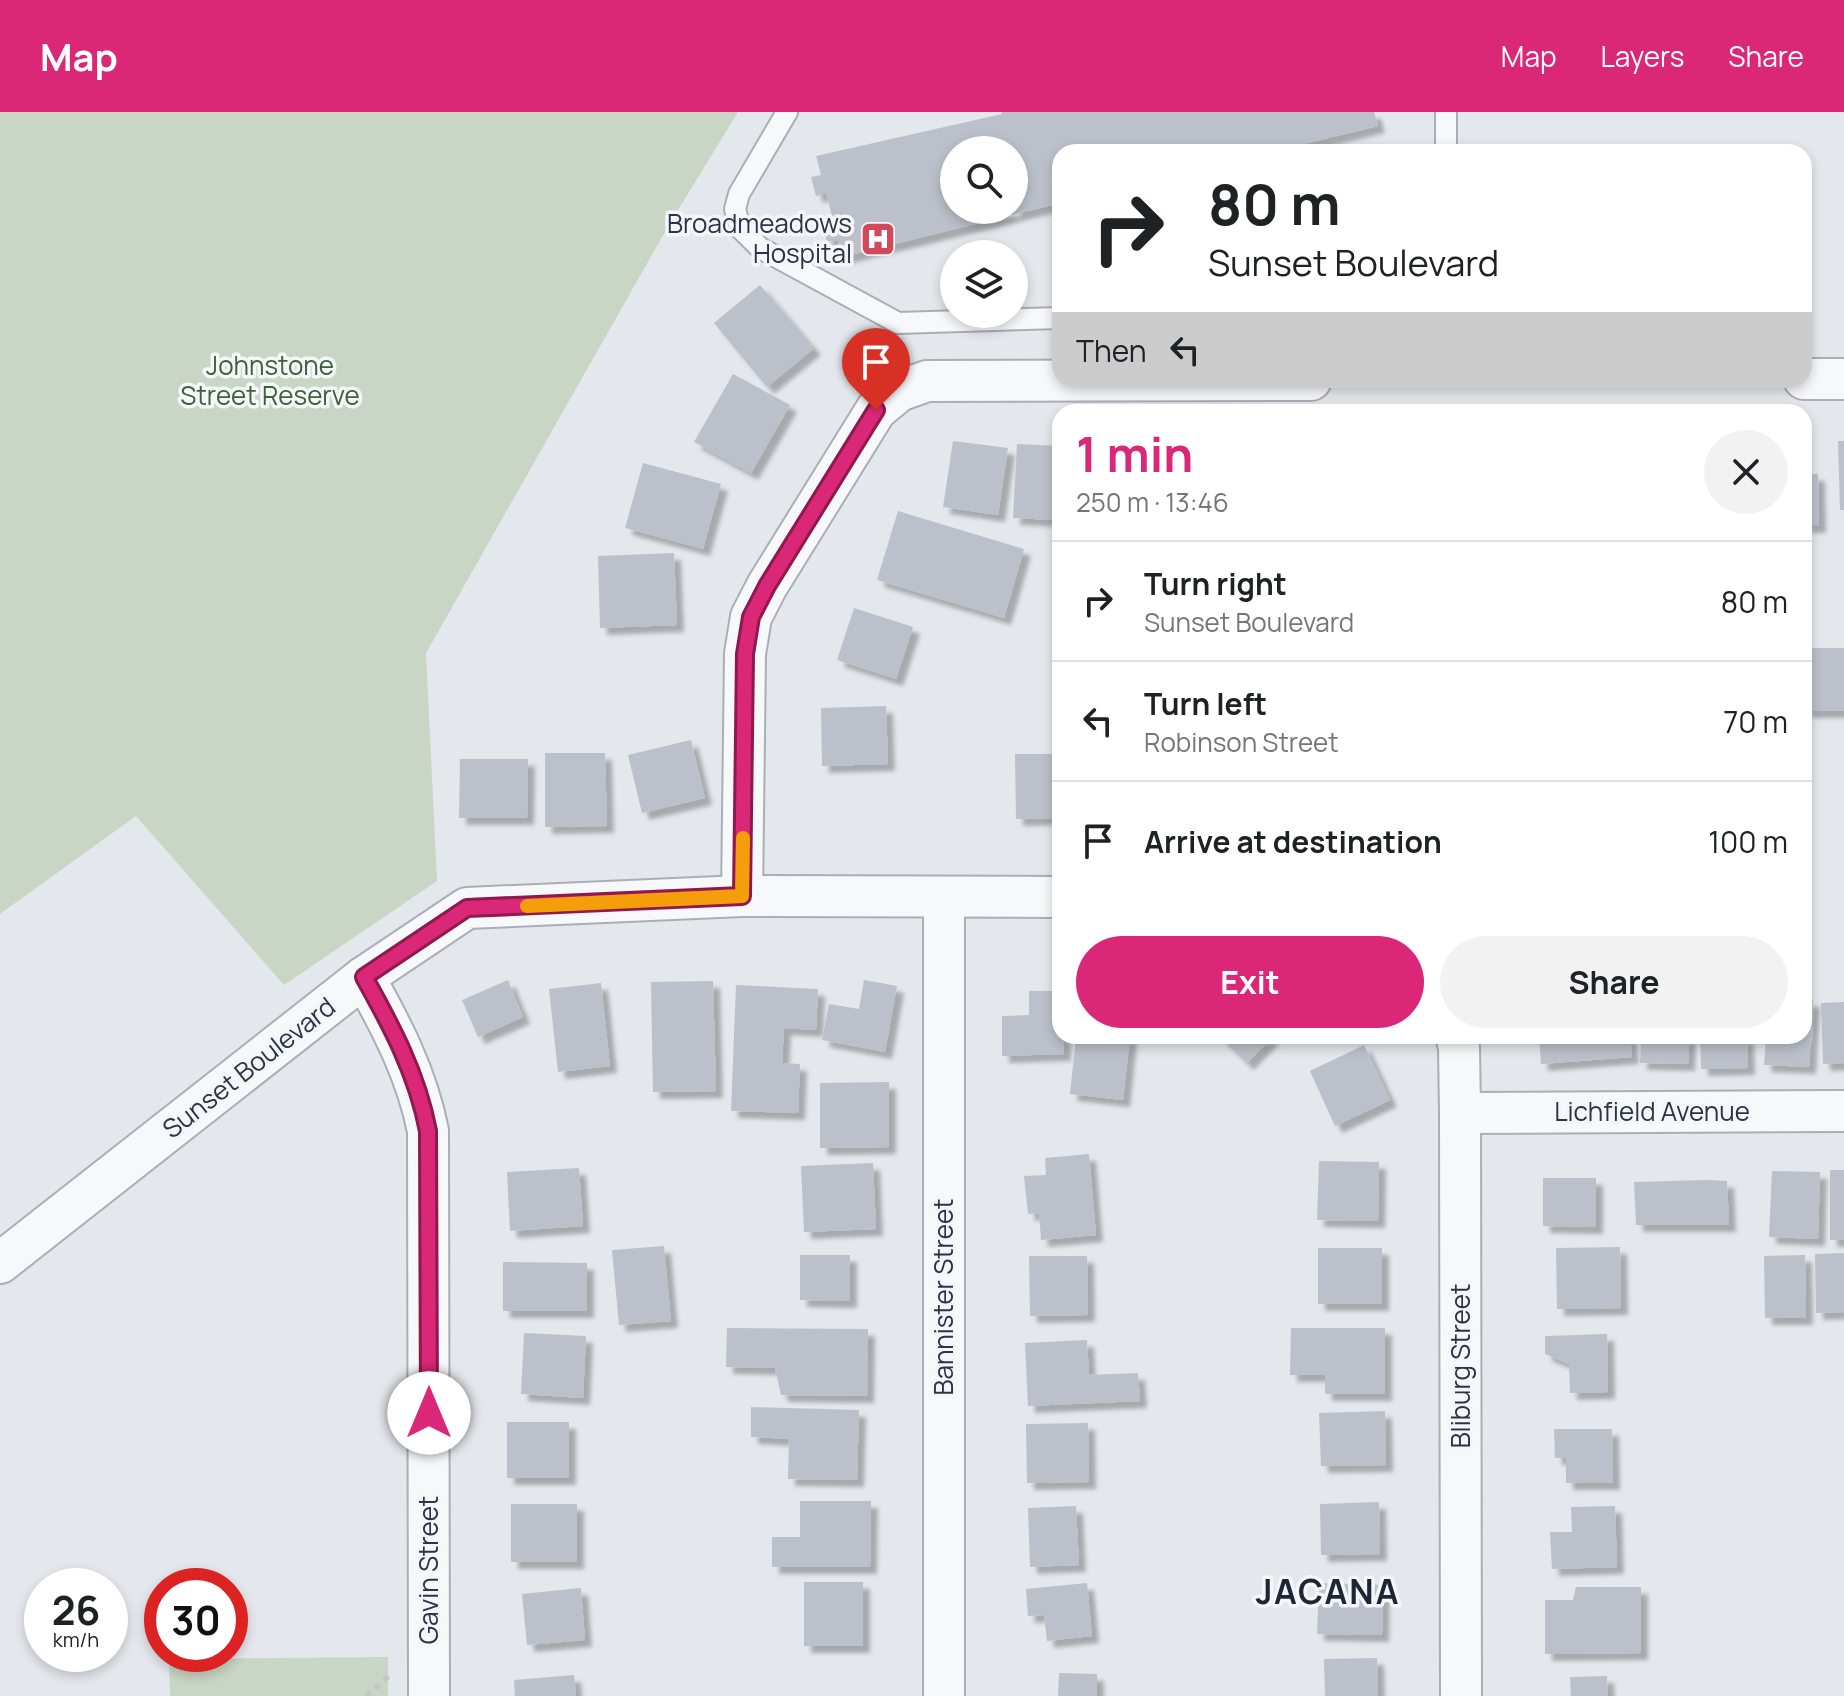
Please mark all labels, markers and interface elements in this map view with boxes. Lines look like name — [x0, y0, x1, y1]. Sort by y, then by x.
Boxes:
text: Map — [40, 30, 118, 82]
text: Map — [1501, 37, 1557, 75]
text: Layers — [1601, 37, 1684, 75]
text: Share — [1728, 37, 1804, 75]
map controls — [940, 136, 1028, 328]
button: search — [940, 136, 1028, 224]
text: 80 m — [1208, 165, 1341, 242]
icon: right — [1076, 176, 1180, 280]
place label: Broadmeadows Hospital — [667, 205, 852, 271]
hospital icon: Broadmeadows Hospital — [859, 220, 897, 258]
text: Sunset Boulevard — [1208, 238, 1499, 287]
button: layers — [940, 240, 1028, 328]
pin — [842, 328, 910, 410]
icon: left — [1163, 328, 1207, 372]
text: Then — [1076, 330, 1147, 371]
icon: arrive — [854, 340, 898, 384]
park label: Johnstone Street Reserve — [180, 347, 360, 413]
text: 1 min — [1076, 421, 1193, 486]
button: close — [1704, 430, 1788, 514]
text: 250 m · 13:46 — [1076, 484, 1229, 520]
text: Turn right — [1144, 563, 1287, 604]
icon: right — [1076, 579, 1120, 623]
text: 80 m — [1721, 581, 1788, 622]
text: Sunset Boulevard — [1144, 604, 1354, 640]
text: Turn left — [1144, 683, 1267, 724]
icon: left — [1076, 699, 1120, 743]
text: 70 m — [1723, 701, 1788, 742]
text: Robinson Street — [1144, 724, 1339, 760]
icon: arrive — [1076, 819, 1120, 863]
text: Arrive at destination — [1144, 821, 1442, 862]
text: 100 m — [1708, 821, 1788, 862]
button: Exit — [1076, 936, 1424, 1028]
button: Share — [1440, 936, 1788, 1028]
street label: Sunset Boulevard — [154, 988, 342, 1146]
street label: Lichfield Avenue — [1554, 1093, 1750, 1129]
street label: Bannister Street — [925, 1198, 961, 1396]
street label: Bliburg Street — [1442, 1284, 1478, 1448]
position arrow — [387, 1371, 471, 1455]
street label: Gavin Street — [410, 1496, 446, 1644]
speed limit sign: 30 — [144, 1568, 248, 1672]
district label: JACANA — [1256, 1568, 1400, 1614]
text: 26 — [52, 1582, 100, 1637]
text: km/h — [53, 1626, 99, 1653]

